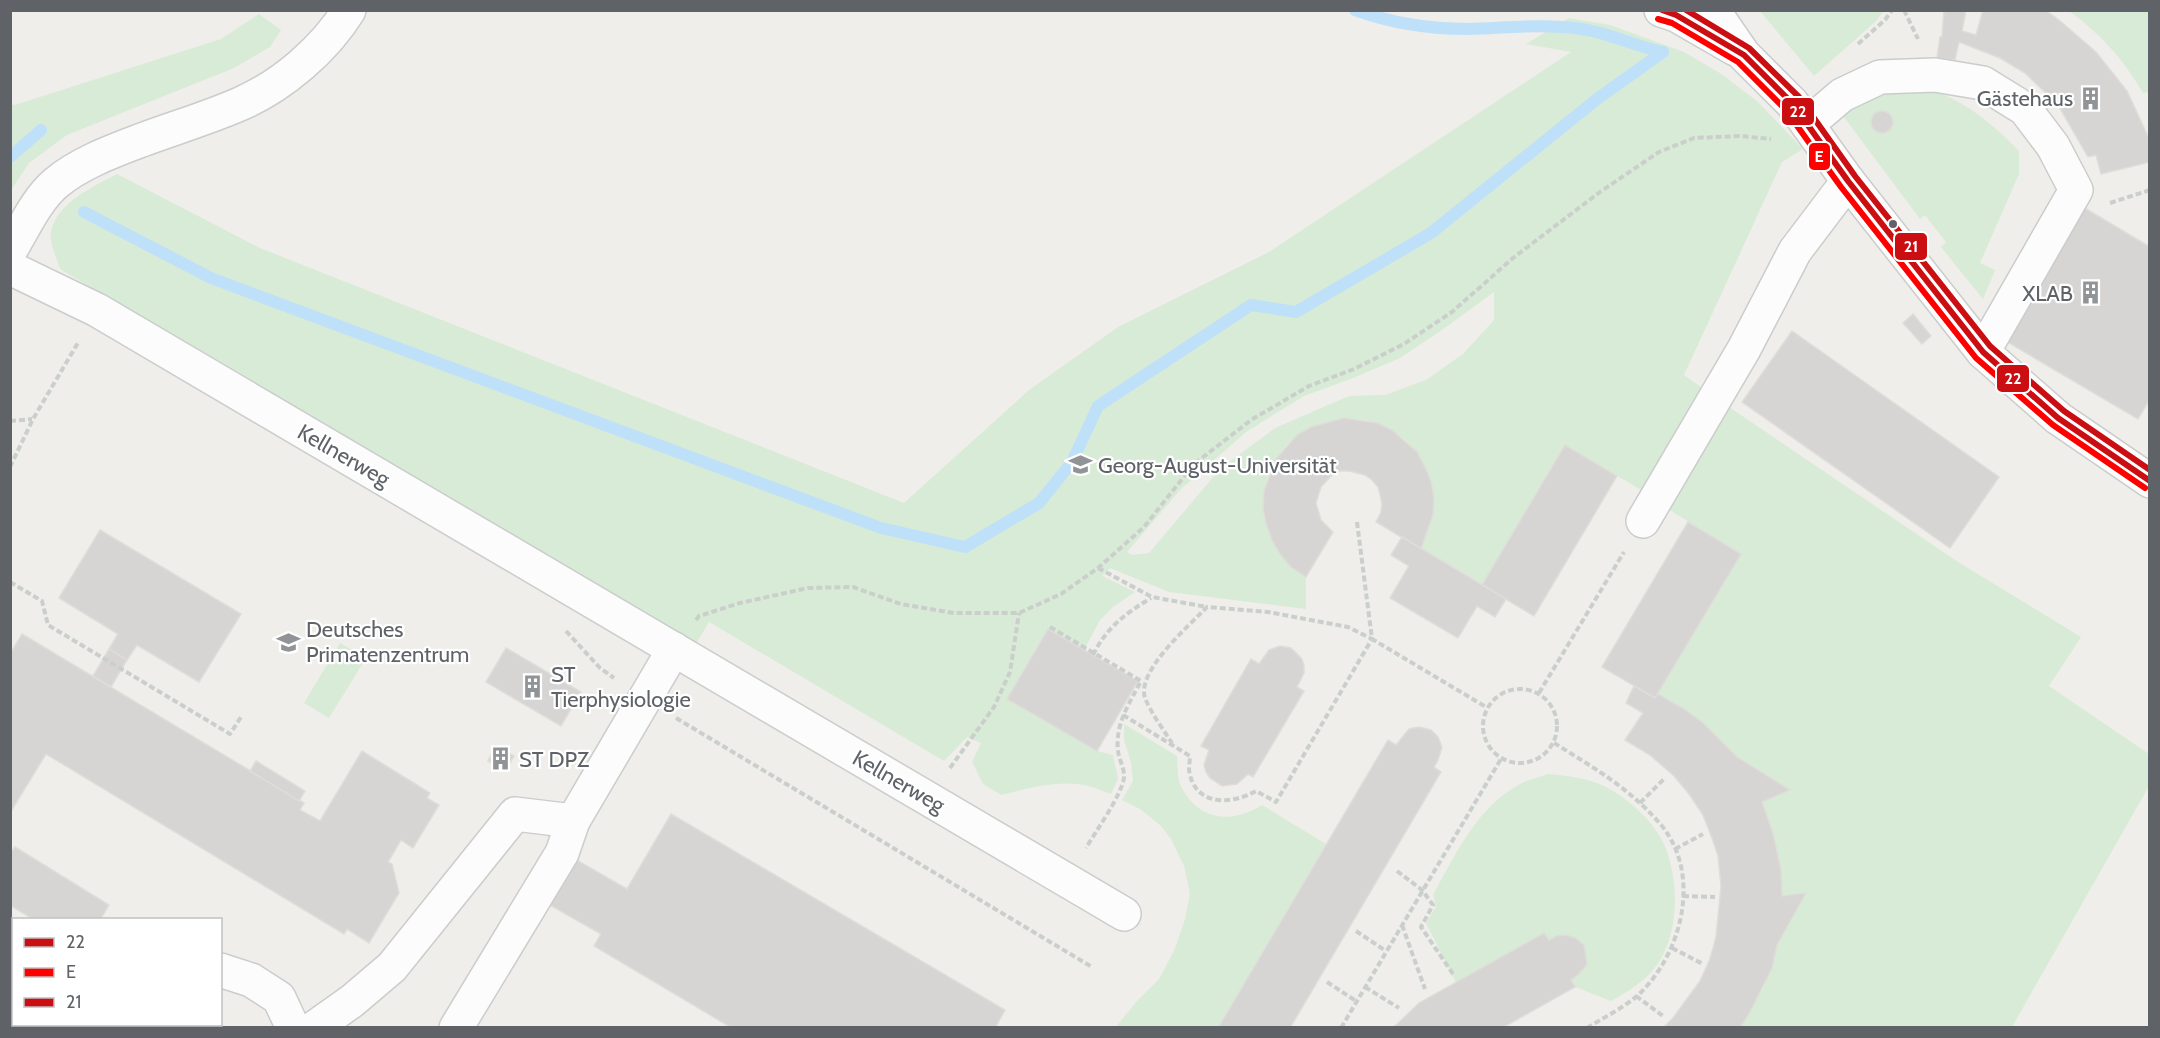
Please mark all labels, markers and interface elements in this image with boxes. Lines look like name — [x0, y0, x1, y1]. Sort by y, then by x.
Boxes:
place label: Gästehaus — [1977, 85, 2073, 112]
building icon: Gästehaus — [2078, 85, 2104, 111]
line badge: 22 — [1781, 97, 1815, 126]
text: 22 — [1790, 102, 1806, 121]
line badge: E — [1808, 142, 1831, 171]
text: E — [1814, 147, 1824, 166]
unlabelled marker — [1887, 218, 1899, 230]
line badge: 21 — [1894, 232, 1928, 261]
text: 21 — [1904, 237, 1918, 256]
place label: XLAB — [2022, 280, 2073, 307]
building icon: XLAB — [2078, 280, 2104, 306]
line badge: 22 — [1996, 364, 2030, 393]
text: 22 — [2005, 369, 2021, 388]
street label: Kellnerweg — [293, 418, 396, 493]
school or university icon: Georg-August-Universität — [1067, 452, 1093, 478]
place label: Georg-August-Universität — [1098, 452, 1337, 479]
place label: Deutsches Primatenzentrum — [306, 616, 469, 668]
school or university icon: Deutsches Primatenzentrum — [275, 629, 301, 655]
place label: ST Tierphysiologie — [551, 661, 691, 713]
building icon: ST Tierphysiologie — [520, 674, 546, 700]
street label: Kellnerweg — [848, 744, 951, 819]
building icon: ST DPZ — [488, 746, 514, 772]
place label: ST DPZ — [519, 746, 589, 773]
legend — [12, 918, 222, 1026]
text: 22 — [66, 931, 85, 953]
text: E — [66, 961, 76, 983]
text: 21 — [66, 991, 81, 1013]

